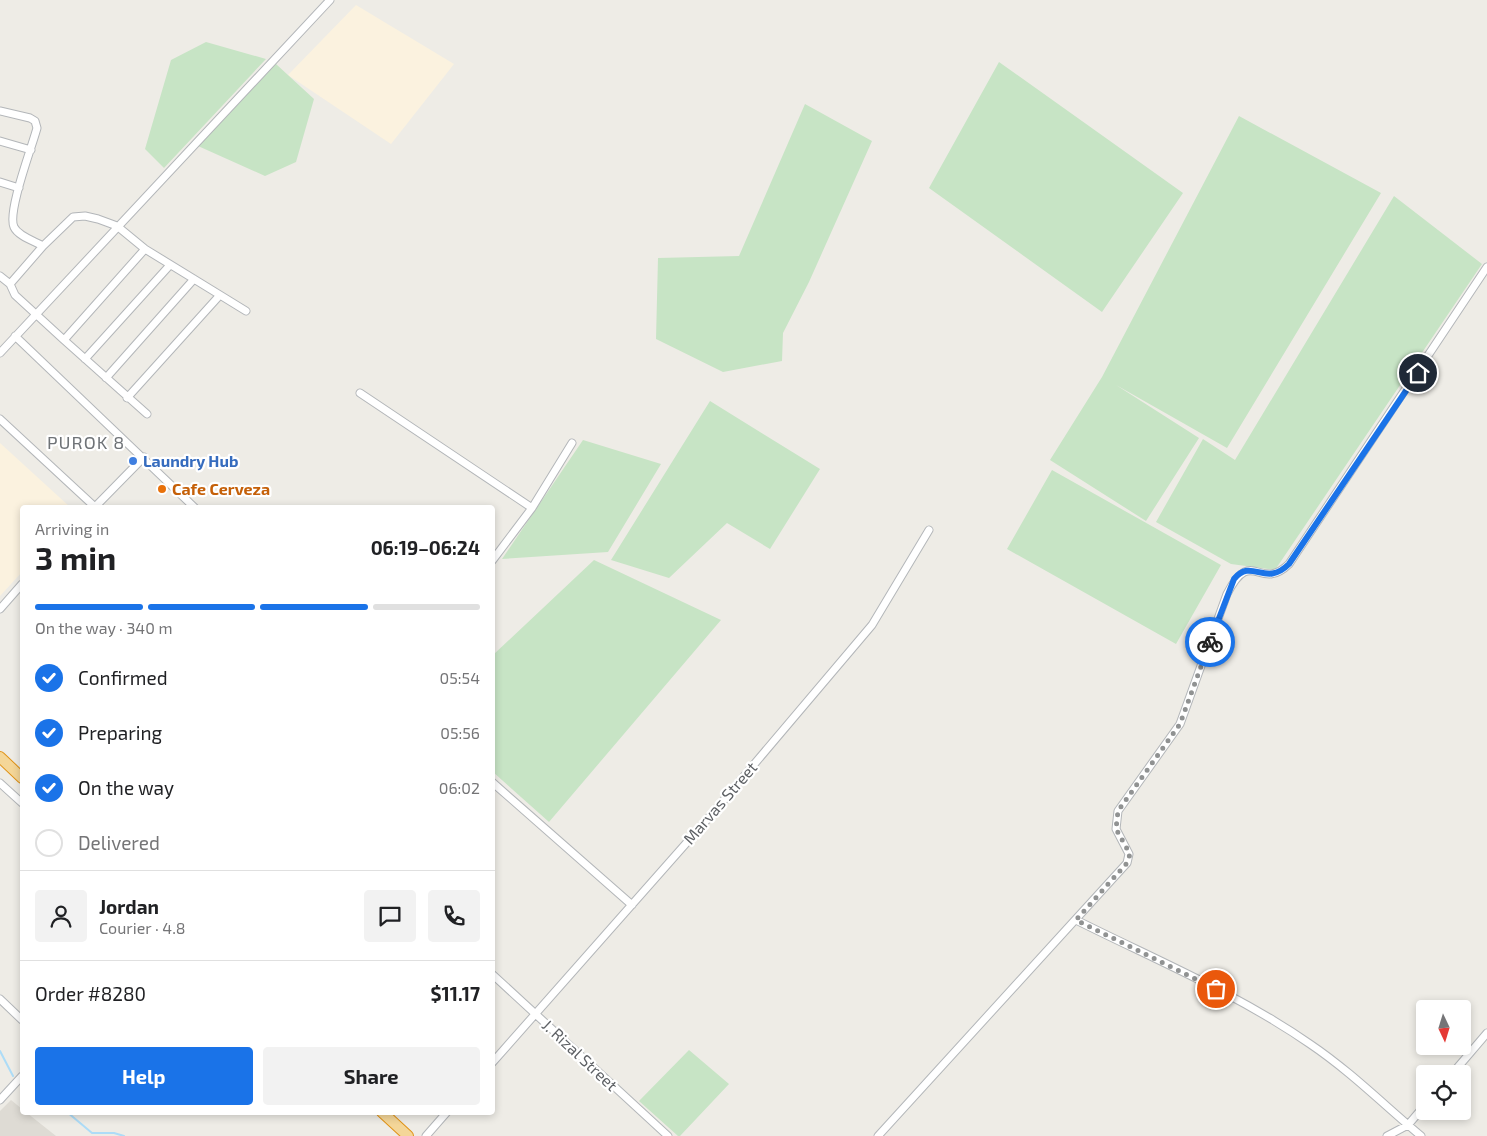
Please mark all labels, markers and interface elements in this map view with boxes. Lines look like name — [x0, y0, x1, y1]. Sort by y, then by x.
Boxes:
pin — [1397, 352, 1439, 394]
icon: home — [1404, 359, 1432, 387]
district label: PUROK 8 — [47, 431, 125, 453]
place label: Laundry Hub — [143, 451, 238, 471]
marker: Laundry Hub — [127, 455, 139, 467]
place label: Cafe Cerveza — [172, 479, 270, 498]
marker: Cafe Cerveza — [156, 483, 168, 495]
text: Arriving in — [35, 519, 109, 538]
text: 06:19–06:24 — [371, 536, 480, 559]
text: 3 min — [35, 538, 116, 576]
courier — [1185, 617, 1235, 667]
text: On the way · 340 m — [35, 618, 172, 637]
icon: bike — [1196, 628, 1224, 656]
icon: check — [35, 664, 63, 692]
text: Confirmed — [78, 666, 168, 689]
text: 05:54 — [440, 668, 480, 687]
icon: check — [35, 719, 63, 747]
text: Preparing — [78, 721, 162, 744]
text: 05:56 — [440, 723, 480, 742]
street label: Marvas Street — [679, 758, 760, 848]
icon: check — [35, 774, 63, 802]
text: On the way — [78, 776, 174, 799]
text: 06:02 — [439, 778, 480, 797]
text: Delivered — [78, 831, 160, 854]
button: person — [35, 890, 87, 942]
button: chat — [364, 890, 416, 942]
button: phone — [428, 890, 480, 942]
text: Jordan — [99, 895, 159, 918]
text: Courier · 4.8 — [99, 918, 186, 937]
pin — [1195, 968, 1237, 1010]
icon: bag — [1202, 975, 1230, 1003]
text: Order #8280 — [35, 982, 146, 1005]
text: $11.17 — [431, 982, 480, 1005]
north arrow — [1416, 1000, 1471, 1055]
map controls — [1416, 1000, 1471, 1120]
street label: J. Rizal Street — [539, 1015, 622, 1094]
button: Help — [35, 1047, 253, 1105]
button: Share — [263, 1047, 480, 1105]
button: locate — [1416, 1065, 1471, 1120]

